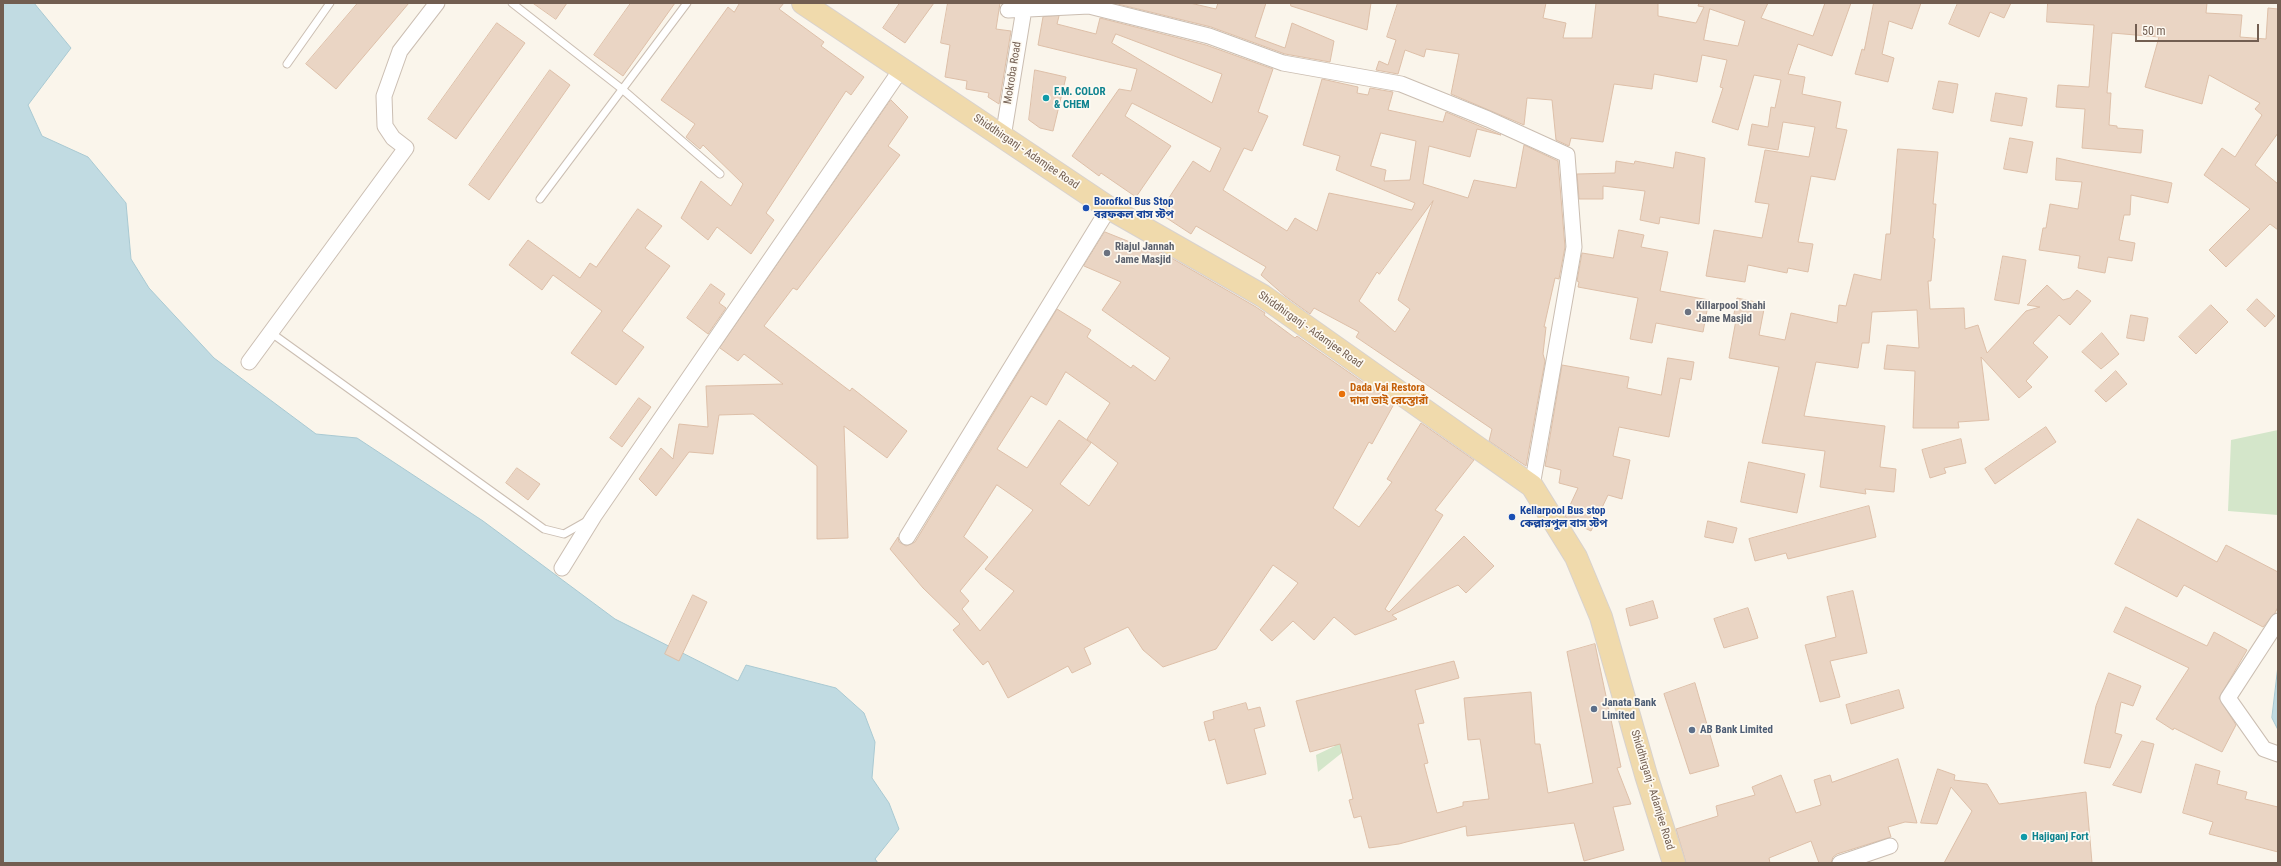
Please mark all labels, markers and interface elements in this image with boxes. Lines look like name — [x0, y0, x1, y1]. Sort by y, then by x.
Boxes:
scale bar — [2137, 16, 2261, 42]
text: 50 m — [2142, 24, 2166, 38]
street label: Mokroba Road — [1002, 41, 1024, 105]
place label: F.M. COLOR & CHEM — [1054, 85, 1106, 111]
marker: F.M. COLOR & CHEM — [1041, 93, 1051, 103]
street label: Shiddhirganj - Adamjee Road — [971, 112, 1081, 192]
place label: Borofkol Bus Stop বরফকল বাস স্টপ — [1094, 195, 1174, 221]
marker: Borofkol Bus Stop বরফকল বাস স্টপ — [1081, 203, 1091, 213]
place label: Riajul Jannah Jame Masjid — [1115, 240, 1174, 266]
marker: Riajul Jannah Jame Masjid — [1102, 248, 1112, 258]
street label: Shiddhirganj - Adamjee Road — [1255, 289, 1365, 371]
place label: Killarpool Shahi Jame Masjid — [1696, 299, 1766, 325]
marker: Killarpool Shahi Jame Masjid — [1683, 307, 1693, 317]
place label: Dada Vai Restora দাদা ভাই রেস্তোরাঁ — [1350, 381, 1428, 407]
marker: Dada Vai Restora দাদা ভাই রেস্তোরাঁ — [1337, 389, 1347, 399]
place label: Kellarpool Bus stop কেল্লারপুল বাস স্টপ — [1520, 504, 1607, 530]
marker: Kellarpool Bus stop কেল্লারপুল বাস স্টপ — [1507, 512, 1517, 522]
place label: Janata Bank Limited — [1602, 696, 1656, 722]
marker: Janata Bank Limited — [1589, 704, 1599, 714]
place label: AB Bank Limited — [1700, 723, 1773, 737]
marker: AB Bank Limited — [1687, 725, 1697, 735]
street label: Shiddhirganj - Adamjee Road — [1627, 729, 1677, 851]
place label: Hajiganj Fort — [2032, 830, 2089, 844]
marker: Hajiganj Fort — [2019, 832, 2029, 842]

